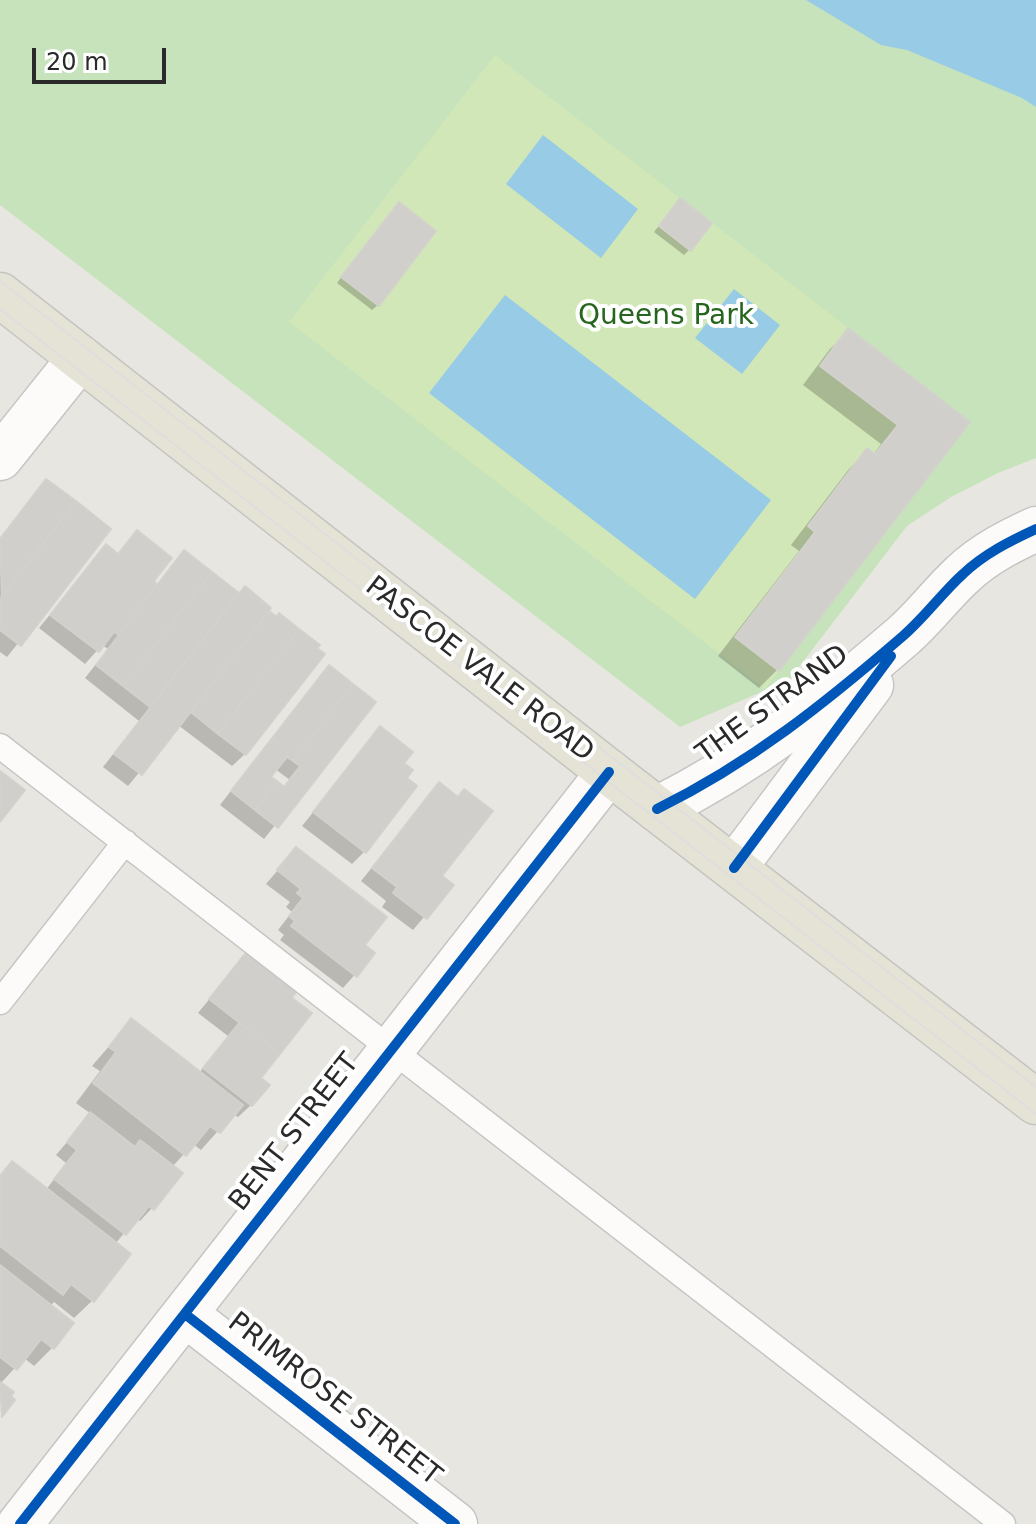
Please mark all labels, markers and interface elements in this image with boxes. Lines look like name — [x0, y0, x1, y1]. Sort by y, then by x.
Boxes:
scale bar — [36, 32, 170, 82]
text: 20 m — [46, 48, 108, 76]
park label: Queens Park — [578, 300, 754, 334]
street label: PASCOE VALE ROAD — [358, 570, 600, 770]
street label: THE STRAND — [690, 639, 856, 771]
street label: BENT STREET — [223, 1048, 367, 1218]
street label: PRIMROSE STREET — [221, 1306, 447, 1494]

